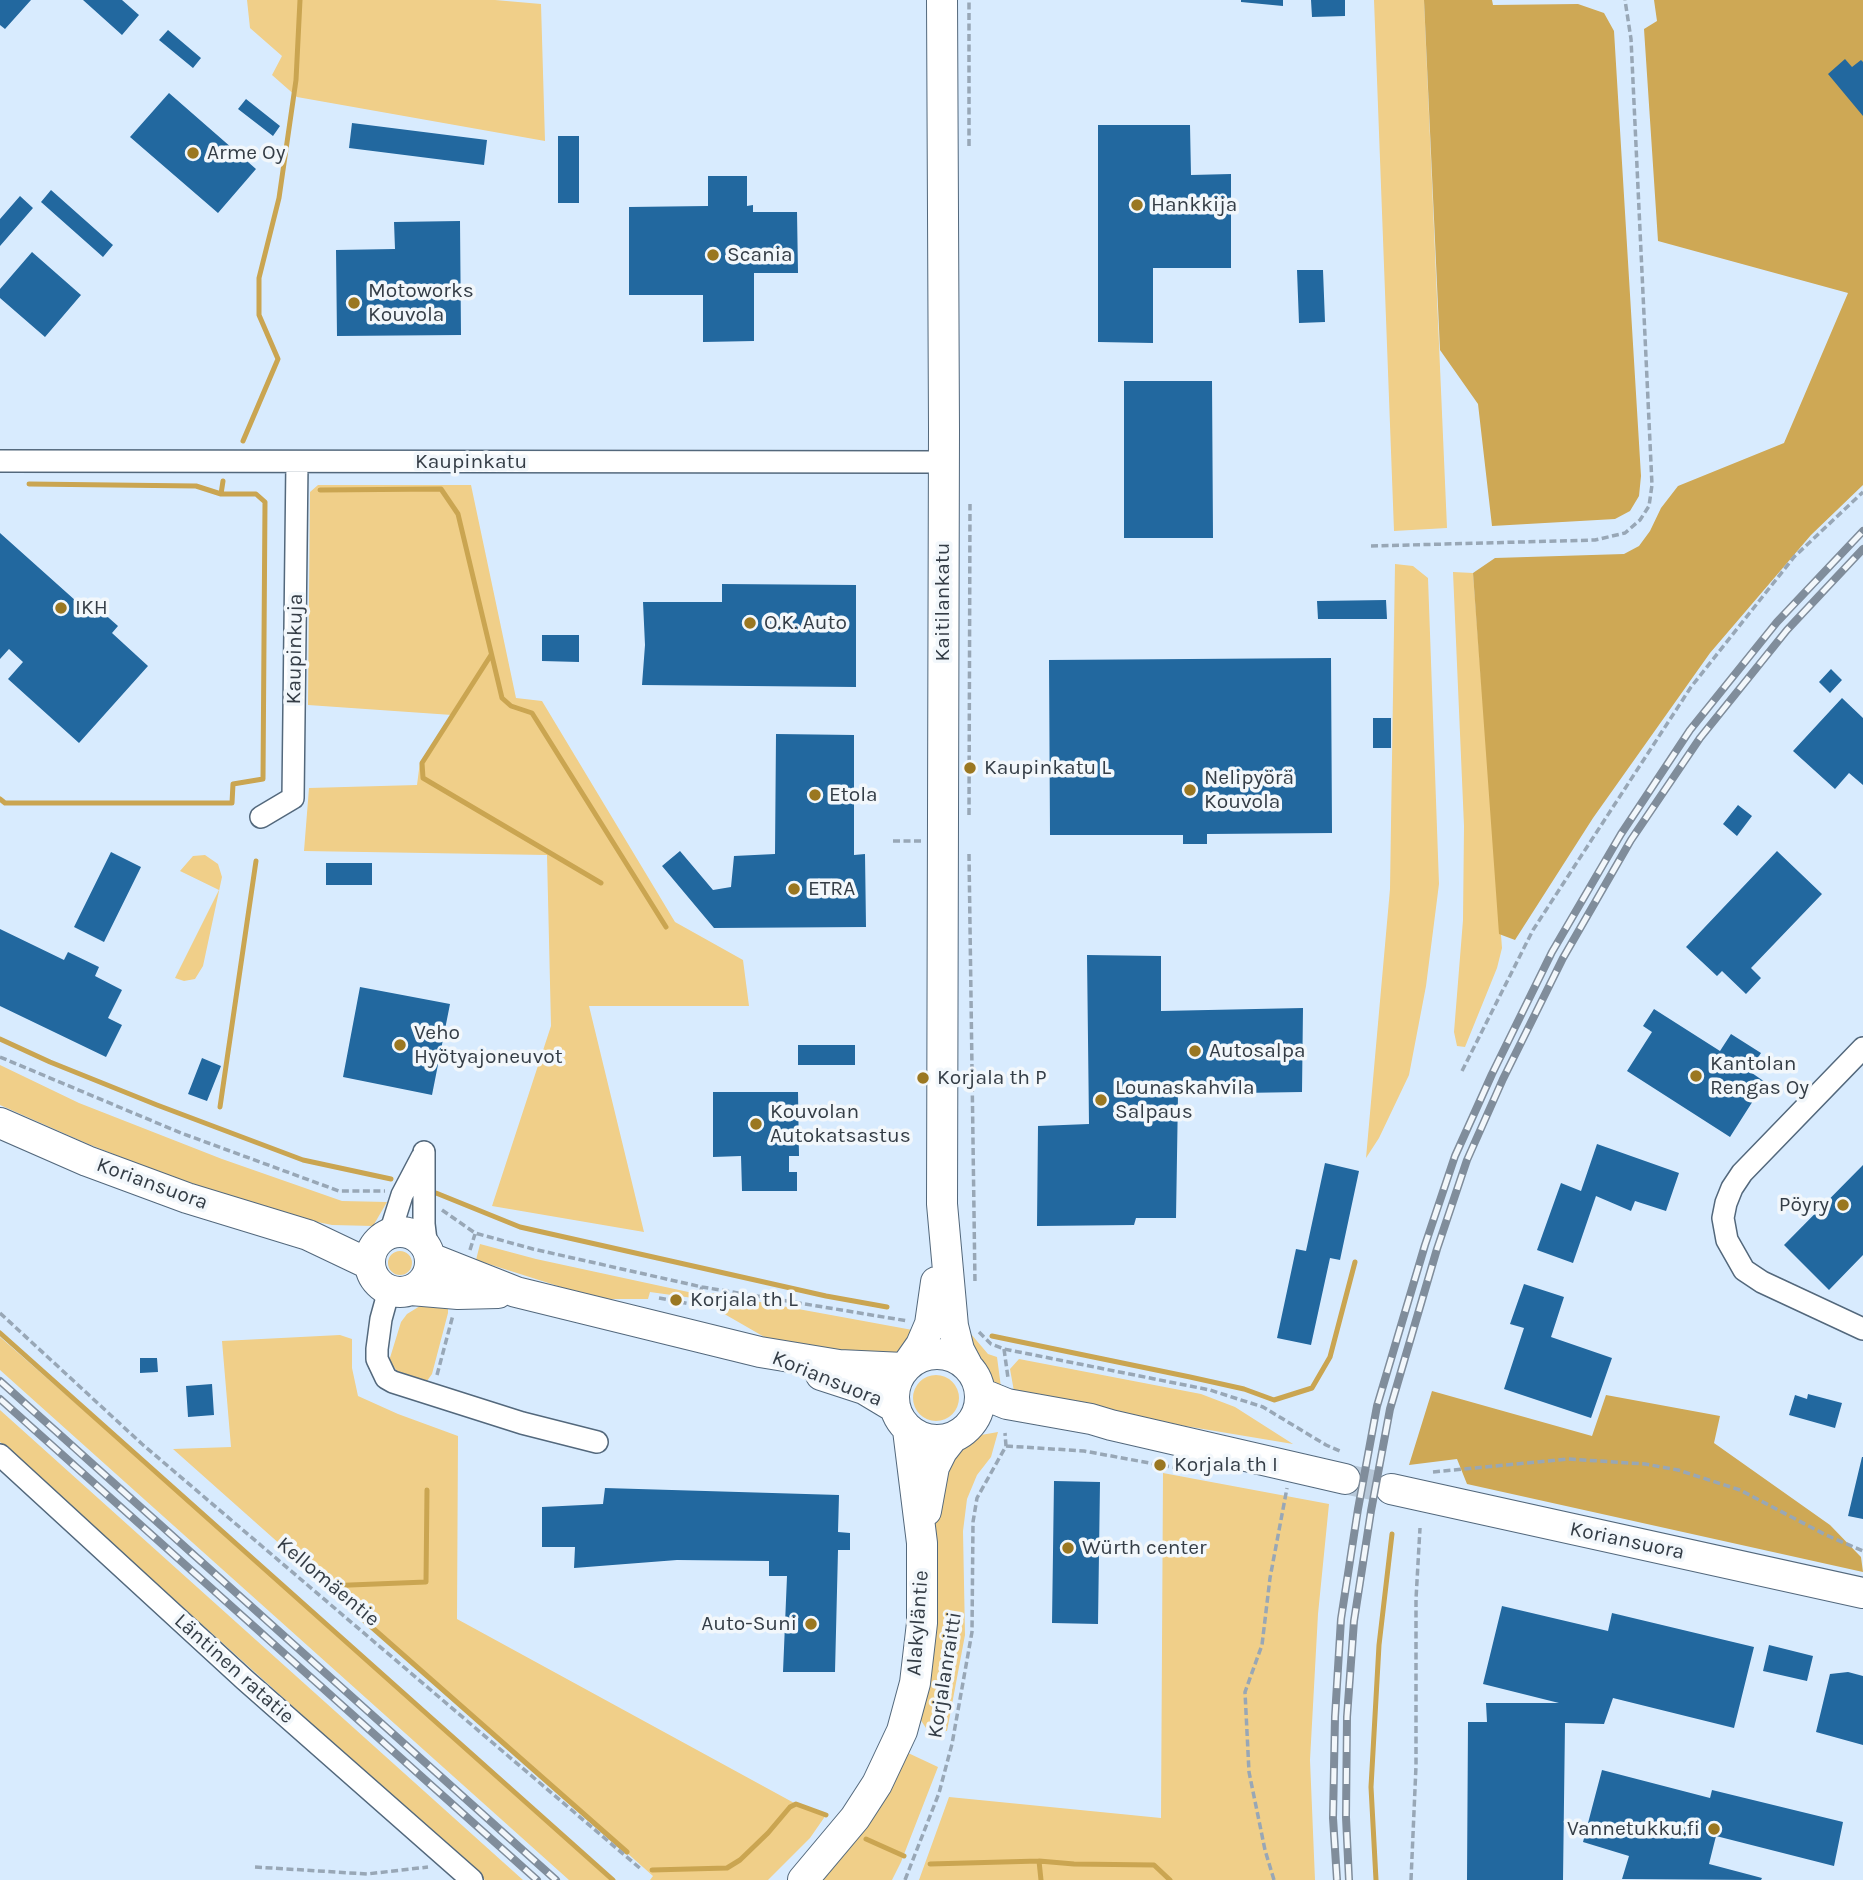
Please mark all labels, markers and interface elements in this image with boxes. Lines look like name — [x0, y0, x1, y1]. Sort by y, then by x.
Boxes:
place label: Arme Oy — [207, 140, 285, 166]
marker: Arme Oy — [185, 145, 201, 161]
place label: Hankkija — [1151, 192, 1237, 218]
marker: Hankkija — [1129, 197, 1145, 213]
place label: Scania — [727, 242, 793, 268]
marker: Scania — [705, 247, 721, 263]
place label: Motoworks Kouvola — [368, 278, 474, 328]
marker: Motoworks Kouvola — [346, 295, 362, 311]
street label: Kaupinkatu — [415, 449, 527, 475]
street label: Kaitilankatu — [930, 543, 956, 661]
street label: Kaupinkuja — [281, 593, 309, 705]
place label: IKH — [75, 595, 108, 621]
marker: IKH — [53, 600, 69, 616]
place label: O.K. Auto — [764, 610, 847, 636]
marker: O.K. Auto — [742, 615, 758, 631]
place label: Kaupinkatu L — [984, 755, 1111, 781]
marker: Kaupinkatu L — [962, 760, 978, 776]
place label: Nelipyörä Kouvola — [1204, 765, 1294, 815]
place label: Etola — [829, 782, 878, 808]
marker: Nelipyörä Kouvola — [1182, 782, 1198, 798]
marker: Etola — [807, 787, 823, 803]
place label: ETRA — [808, 876, 855, 902]
marker: ETRA — [786, 881, 802, 897]
place label: Veho Hyötyajoneuvot — [414, 1020, 563, 1070]
marker: Veho Hyötyajoneuvot — [392, 1037, 408, 1053]
place label: Autosalpa — [1209, 1038, 1305, 1064]
marker: Autosalpa — [1187, 1043, 1203, 1059]
place label: Kantolan Rengas Oy — [1710, 1051, 1809, 1101]
place label: Korjala th P — [937, 1065, 1047, 1091]
marker: Kantolan Rengas Oy — [1688, 1068, 1704, 1084]
marker: Korjala th P — [915, 1070, 931, 1086]
place label: Lounaskahvila Salpaus — [1115, 1075, 1255, 1125]
marker: Lounaskahvila Salpaus — [1093, 1092, 1109, 1108]
place label: Kouvolan Autokatsastus — [770, 1099, 911, 1149]
marker: Kouvolan Autokatsastus — [748, 1116, 764, 1132]
street label: Koriansuora — [93, 1152, 211, 1216]
place label: Pöyry — [1779, 1192, 1829, 1218]
marker: Pöyry — [1835, 1197, 1851, 1213]
place label: Korjala th L — [690, 1287, 798, 1313]
marker: Korjala th L — [668, 1292, 684, 1308]
street label: Koriansuora — [768, 1345, 886, 1413]
place label: Korjala th I — [1174, 1452, 1278, 1478]
marker: Korjala th I — [1152, 1457, 1168, 1473]
street label: Koriansuora — [1567, 1517, 1687, 1565]
street label: Kellomäentie — [271, 1532, 385, 1632]
place label: Würth center — [1082, 1535, 1207, 1561]
marker: Würth center — [1060, 1540, 1076, 1556]
street label: Alakyläntie — [902, 1569, 934, 1677]
street label: Läntinen ratatie — [169, 1608, 299, 1730]
street label: Korjalanraitti — [923, 1610, 967, 1740]
place label: Auto-Suni — [701, 1611, 797, 1637]
marker: Auto-Suni — [803, 1616, 819, 1632]
place label: Vannetukku.fi — [1567, 1816, 1700, 1842]
marker: Vannetukku.fi — [1706, 1821, 1722, 1837]

